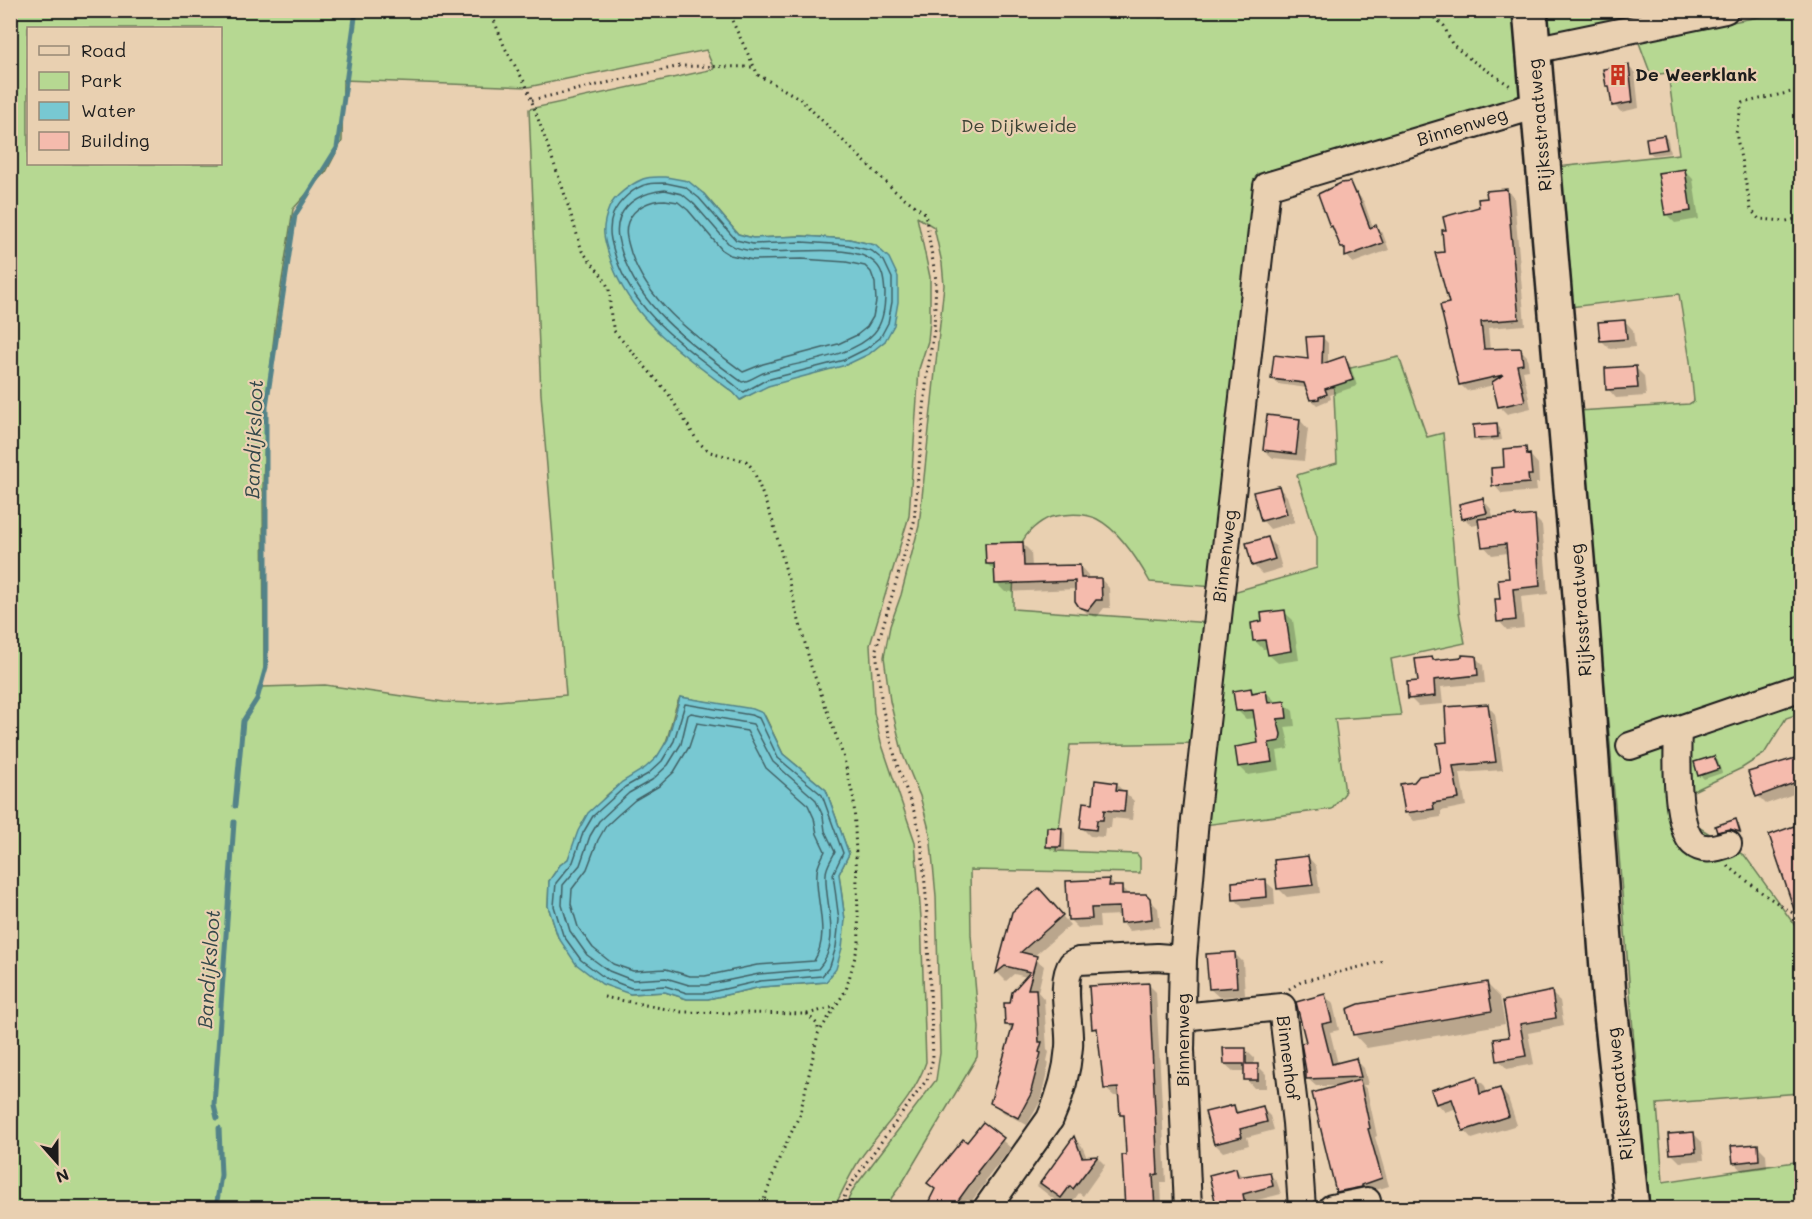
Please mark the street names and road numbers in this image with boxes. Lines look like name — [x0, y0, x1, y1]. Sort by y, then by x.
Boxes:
street label: Rijksstraatweg — [1521, 58, 1557, 192]
street label: Binnenweg — [1414, 101, 1510, 151]
street label: Binnenweg — [1206, 508, 1242, 604]
street label: Rijksstraatweg — [1563, 543, 1597, 677]
street label: Binnenweg — [1170, 993, 1194, 1087]
street label: Binnenhof — [1272, 1014, 1306, 1103]
street label: Rijksstraatweg — [1600, 1027, 1638, 1162]

